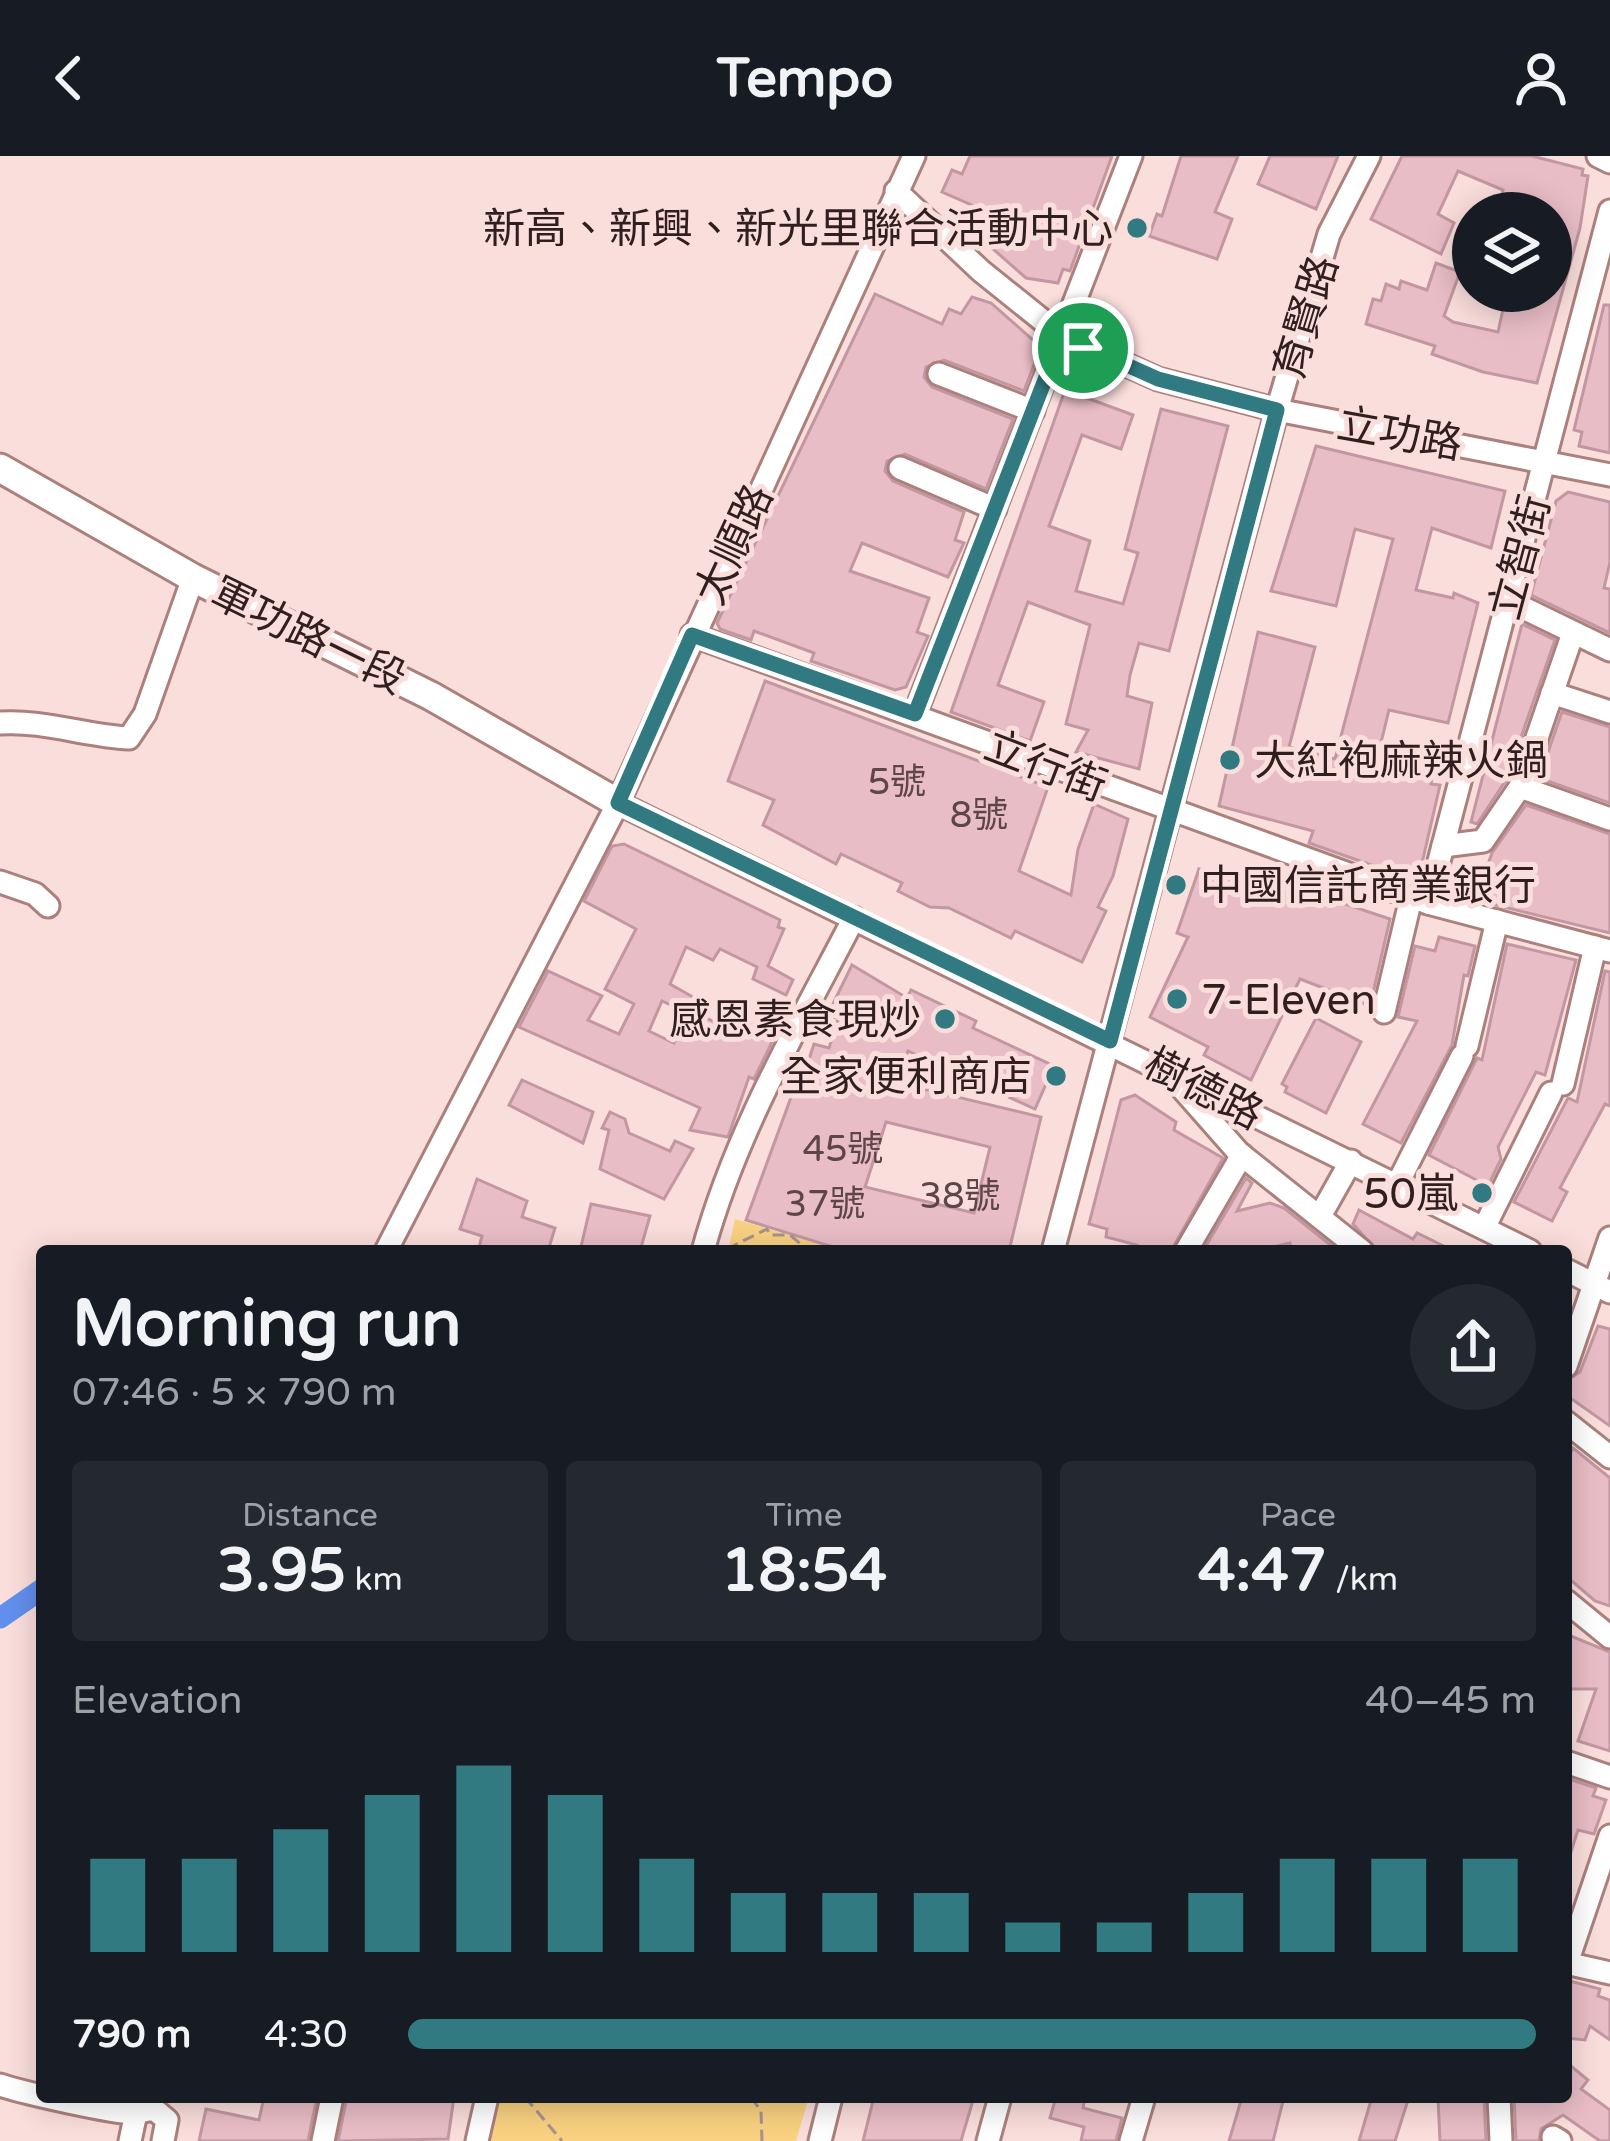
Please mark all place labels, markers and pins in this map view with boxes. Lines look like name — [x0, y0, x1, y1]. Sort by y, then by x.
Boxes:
place label: 新高、新興、新光里聯合活動中心 — [483, 204, 1113, 255]
marker: 新高、新興、新光里聯合活動中心 — [1124, 215, 1150, 241]
pin — [1032, 297, 1134, 399]
place label: 大紅袍麻辣火鍋 — [1254, 736, 1548, 787]
marker: 大紅袍麻辣火鍋 — [1217, 747, 1243, 773]
place label: 中國信託商業銀行 — [1200, 861, 1536, 912]
marker: 中國信託商業銀行 — [1163, 872, 1189, 898]
place label: 7-Eleven — [1201, 975, 1376, 1026]
marker: 7-Eleven — [1164, 986, 1190, 1012]
place label: 感恩素食現炒 — [669, 995, 921, 1046]
marker: 感恩素食現炒 — [932, 1006, 958, 1032]
place label: 全家便利商店 — [780, 1052, 1032, 1103]
marker: 全家便利商店 — [1043, 1063, 1069, 1089]
place label: 50嵐 — [1363, 1169, 1458, 1220]
marker: 50嵐 — [1469, 1180, 1495, 1206]

